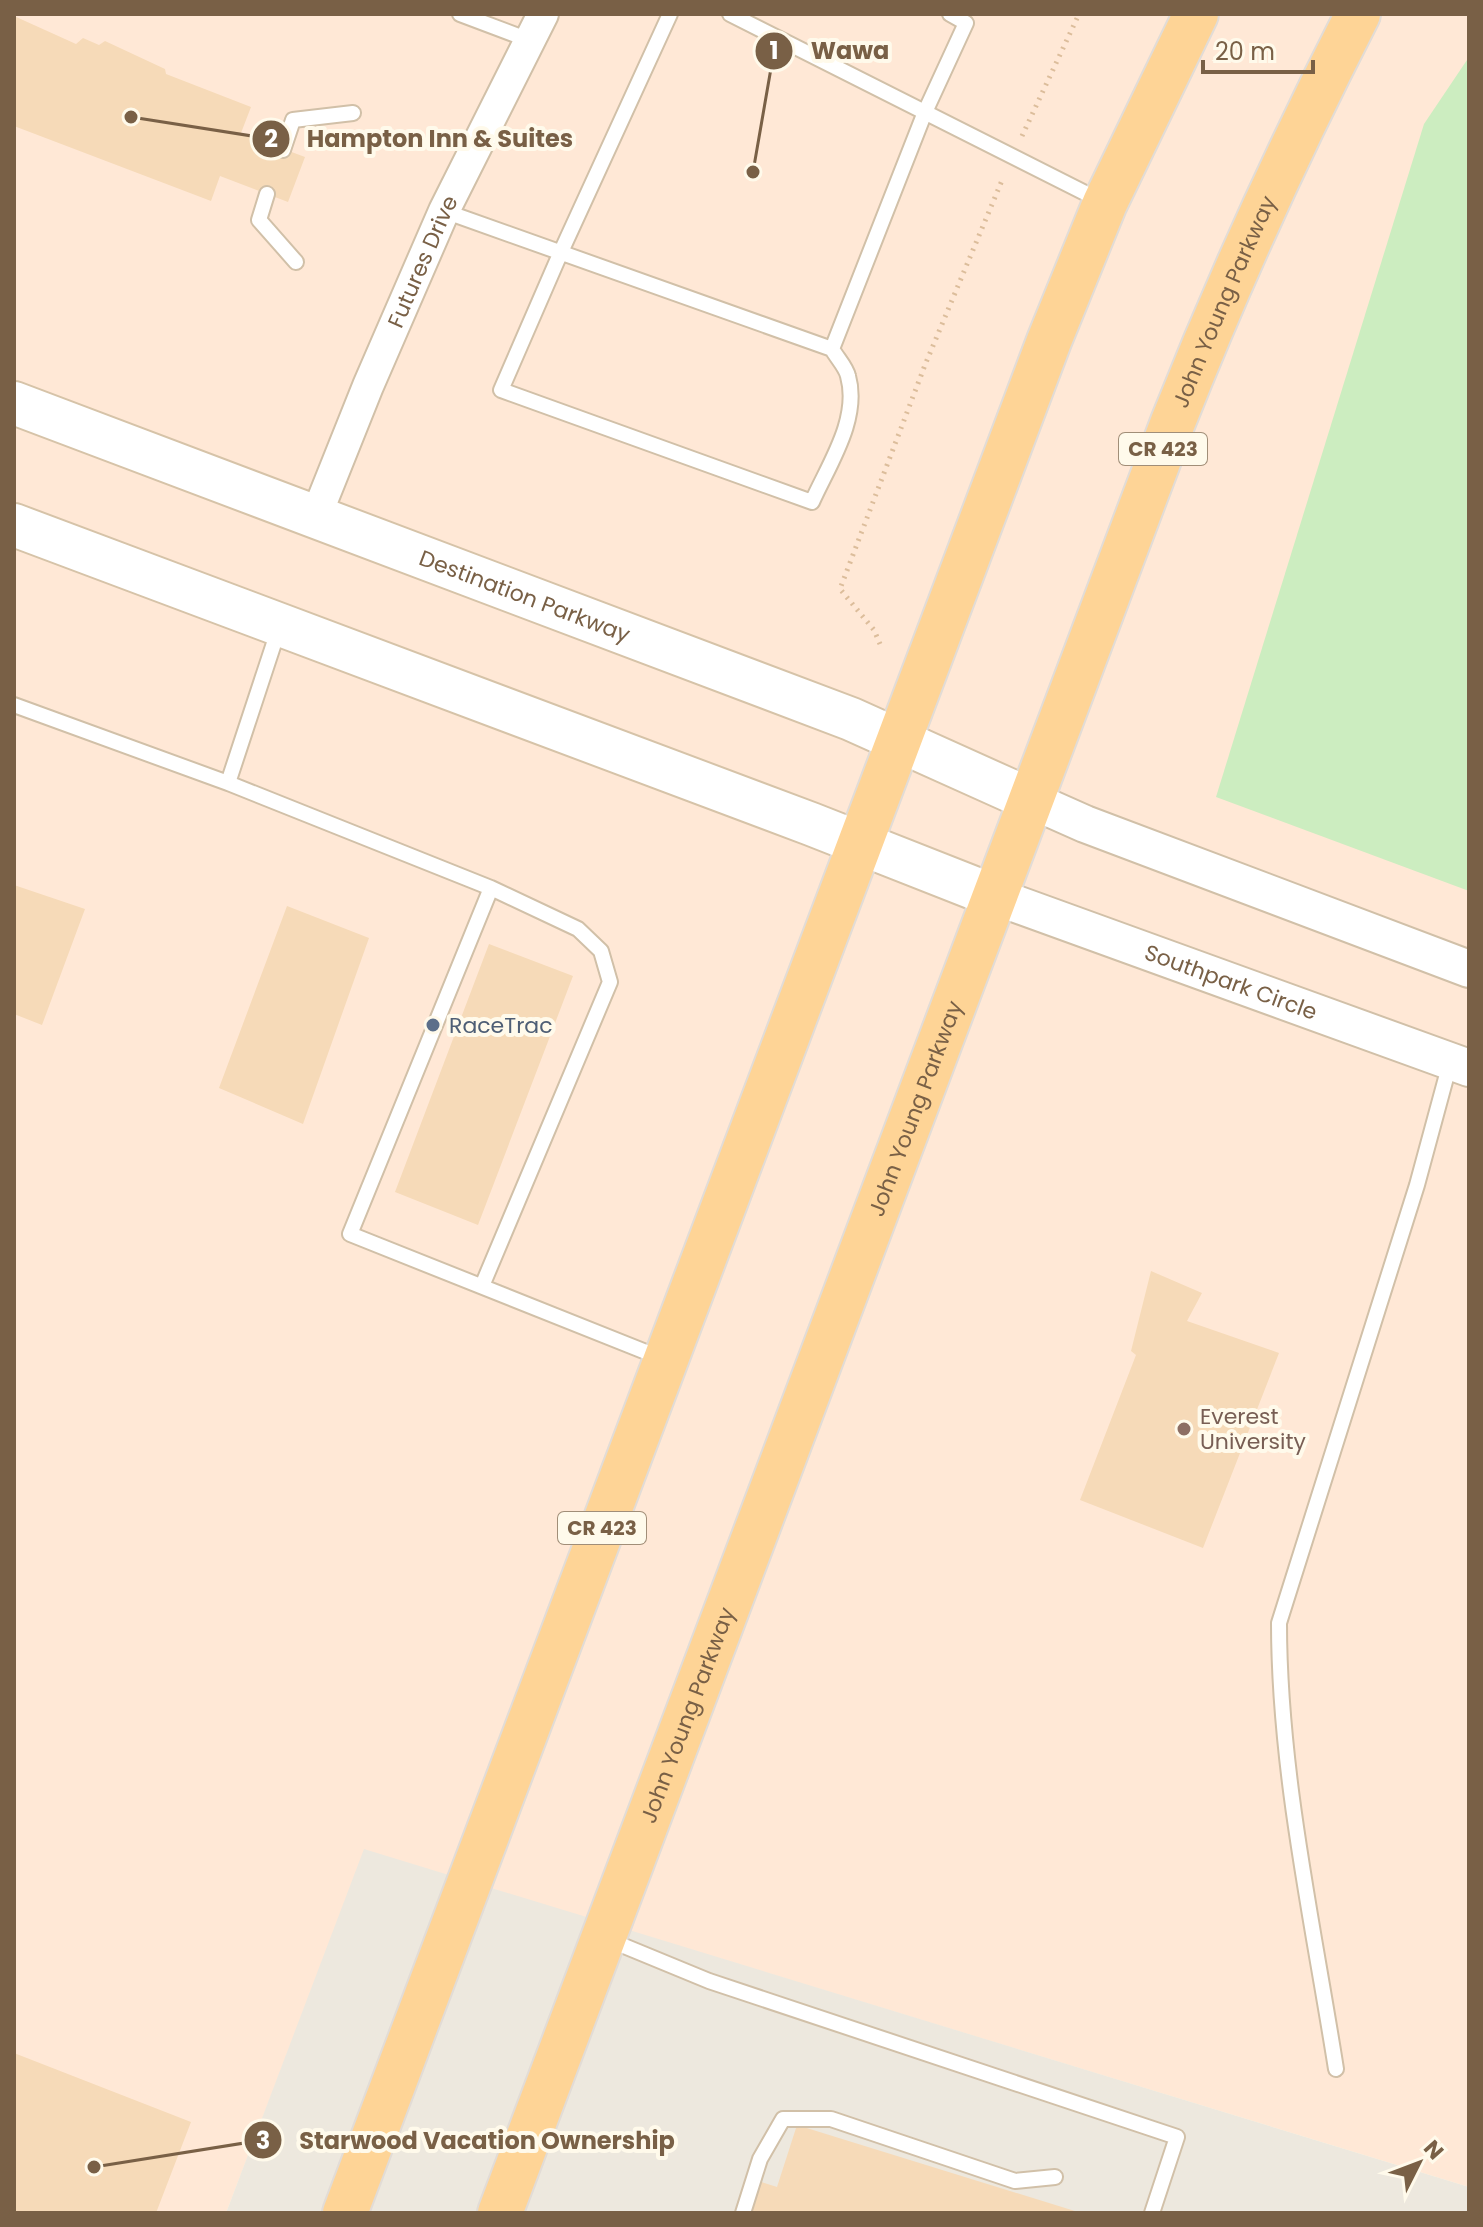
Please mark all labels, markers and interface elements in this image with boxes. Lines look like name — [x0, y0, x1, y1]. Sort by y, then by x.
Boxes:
scale bar — [1203, 24, 1313, 74]
callout: Wawa — [754, 27, 905, 75]
text: 1 — [769, 34, 779, 67]
text: Wawa — [811, 34, 889, 67]
text: 20 m — [1215, 35, 1275, 68]
callout: Hampton Inn & Suites — [251, 115, 590, 163]
text: 2 — [264, 122, 278, 155]
text: Hampton Inn & Suites — [307, 122, 573, 155]
street label: Futures Drive — [380, 190, 465, 332]
street label: John Young Parkway — [1165, 190, 1284, 412]
road number: CR 423 — [1119, 433, 1207, 465]
street label: Destination Parkway — [415, 542, 635, 650]
street label: Southpark Circle — [1140, 936, 1322, 1027]
street label: John Young Parkway — [860, 996, 970, 1221]
place label: RaceTrac — [449, 1010, 553, 1041]
marker: RaceTrac — [424, 1016, 442, 1034]
place label: Everest University — [1200, 1401, 1306, 1457]
marker: Everest University — [1175, 1420, 1193, 1438]
road number: CR 423 — [558, 1512, 646, 1544]
street label: John Young Parkway — [632, 1602, 742, 1827]
callout: Starwood Vacation Ownership — [243, 2116, 690, 2164]
north arrow — [1379, 2123, 1459, 2203]
text: 3 — [256, 2124, 270, 2157]
text: Starwood Vacation Ownership — [299, 2124, 675, 2157]
text: N — [1416, 2133, 1451, 2166]

